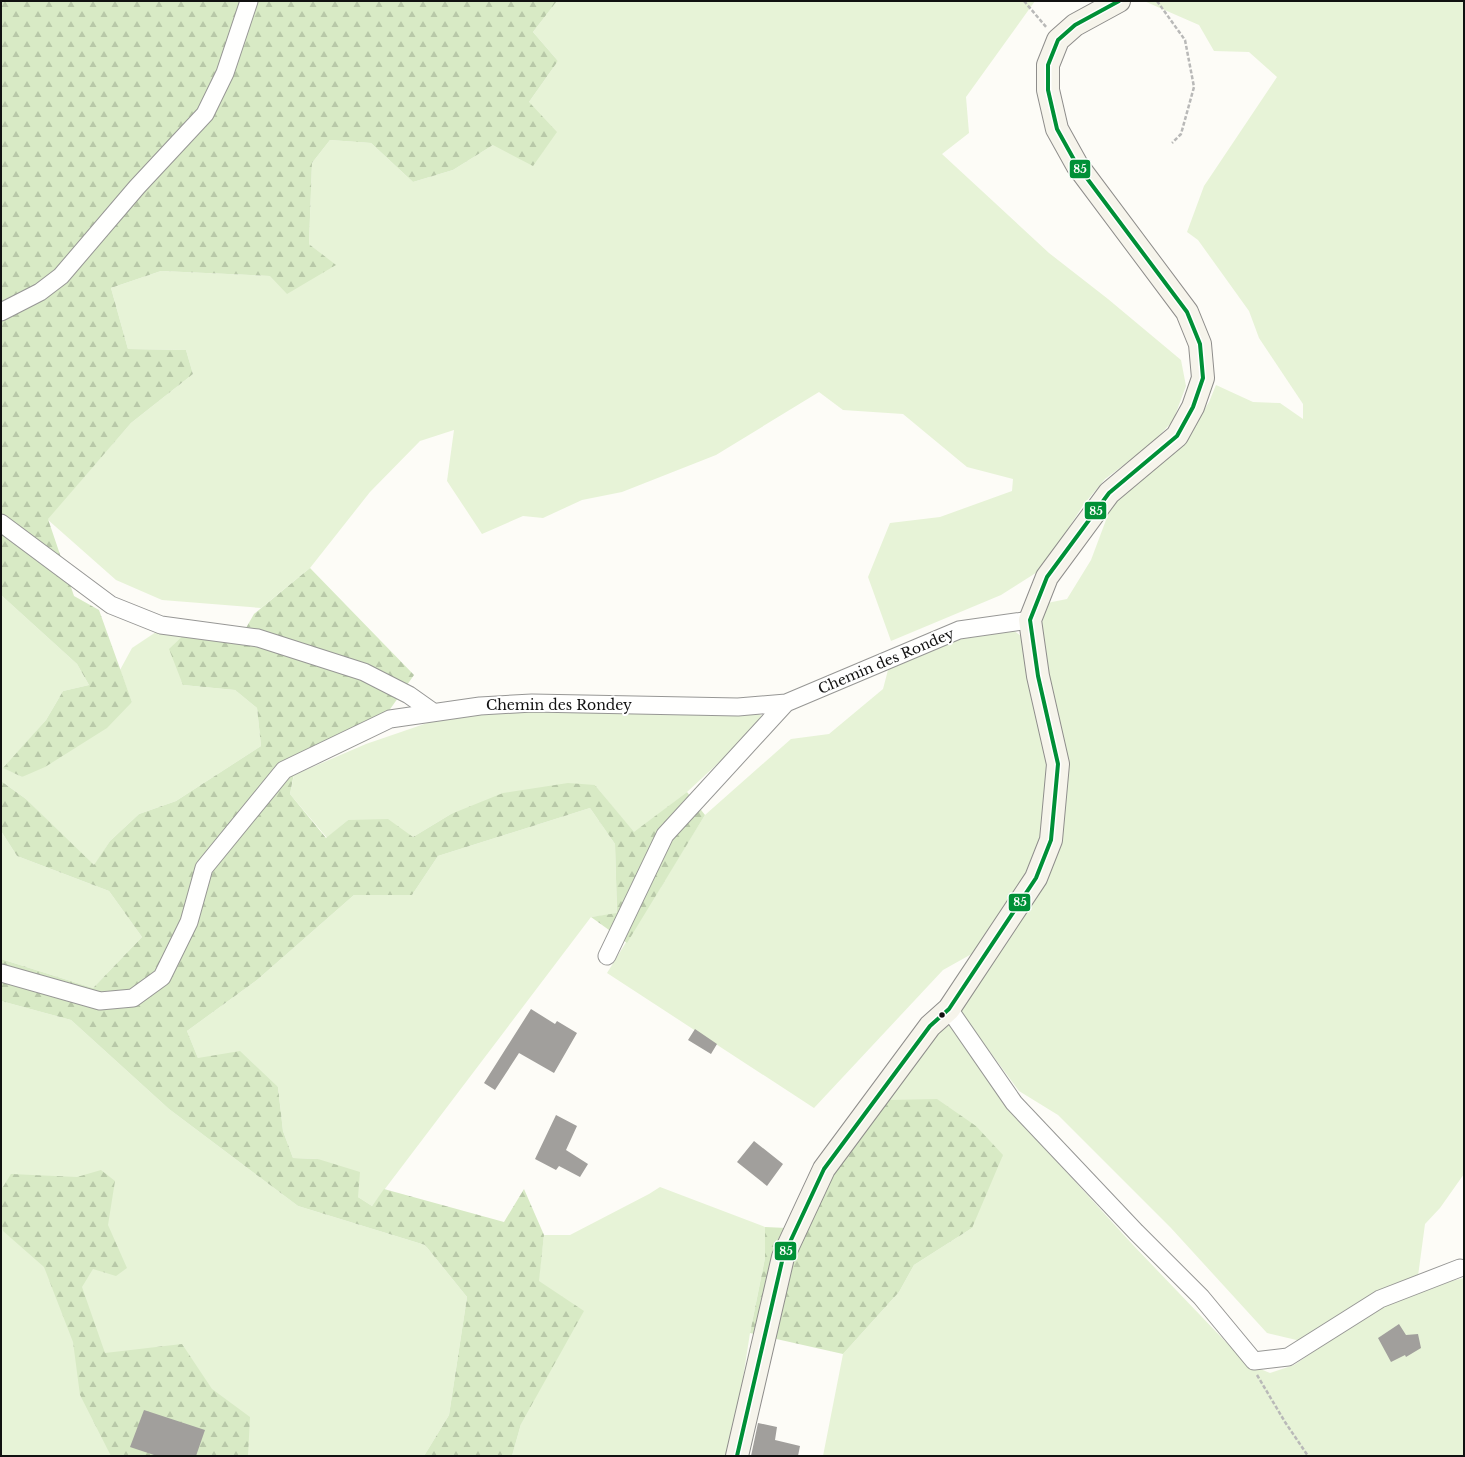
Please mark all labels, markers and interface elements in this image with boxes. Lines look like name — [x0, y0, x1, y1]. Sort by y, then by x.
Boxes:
line badge: 85 — [1069, 159, 1091, 179]
text: 85 — [1073, 162, 1087, 176]
line badge: 85 — [1084, 501, 1107, 520]
text: 85 — [1089, 504, 1103, 518]
street label: Chemin des Rondey — [815, 624, 957, 698]
street label: Chemin des Rondey — [486, 696, 632, 714]
line badge: 85 — [1008, 893, 1031, 912]
text: 85 — [1013, 895, 1027, 909]
unlabelled marker — [937, 1010, 947, 1020]
line badge: 85 — [774, 1241, 797, 1261]
text: 85 — [779, 1244, 793, 1258]

